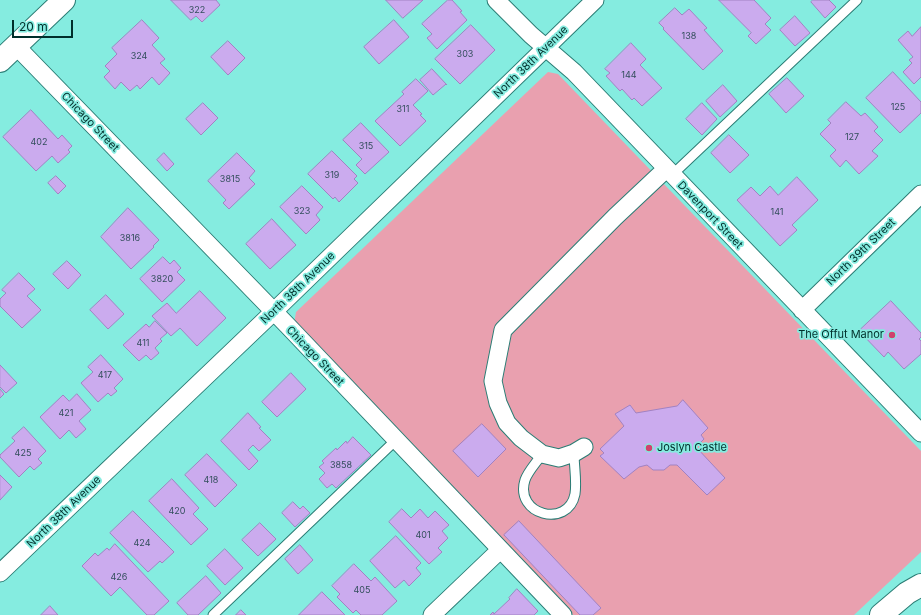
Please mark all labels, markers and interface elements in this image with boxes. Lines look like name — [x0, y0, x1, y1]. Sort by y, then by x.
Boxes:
house number: 322 — [189, 5, 205, 15]
scale bar — [14, 12, 75, 38]
text: 20 m — [19, 19, 48, 34]
street label: North 38th Avenue — [491, 23, 571, 101]
house number: 138 — [682, 31, 696, 41]
house number: 303 — [457, 49, 473, 59]
house number: 324 — [131, 51, 147, 61]
house number: 144 — [621, 70, 637, 80]
street label: Chicago Street — [58, 90, 122, 154]
house number: 125 — [891, 102, 905, 112]
house number: 311 — [397, 104, 409, 114]
house number: 127 — [845, 132, 859, 142]
house number: 402 — [31, 137, 47, 147]
house number: 315 — [359, 141, 373, 151]
house number: 319 — [325, 170, 339, 180]
house number: 3815 — [220, 174, 240, 184]
street label: Davenport Street — [675, 179, 745, 251]
house number: 323 — [294, 206, 310, 216]
house number: 141 — [771, 207, 783, 217]
street label: North 39th Street — [824, 216, 898, 288]
house number: 3816 — [120, 233, 140, 243]
street label: North 38th Avenue — [258, 249, 338, 327]
house number: 3820 — [151, 274, 173, 284]
street label: Chicago Street — [283, 324, 347, 388]
place label: The Offut Manor — [798, 328, 884, 342]
marker: The Offut Manor — [887, 330, 897, 340]
house number: 411 — [137, 338, 149, 348]
house number: 417 — [98, 370, 112, 380]
house number: 421 — [59, 408, 73, 418]
place label: Joslyn Castle — [657, 441, 727, 455]
marker: Joslyn Castle — [644, 443, 654, 453]
house number: 425 — [15, 448, 31, 458]
house number: 3858 — [330, 460, 352, 470]
street label: North 38th Avenue — [24, 473, 104, 551]
house number: 418 — [204, 475, 218, 485]
house number: 420 — [169, 506, 185, 516]
house number: 401 — [415, 530, 431, 540]
house number: 424 — [134, 538, 150, 548]
house number: 426 — [111, 572, 127, 582]
house number: 405 — [354, 585, 370, 595]

